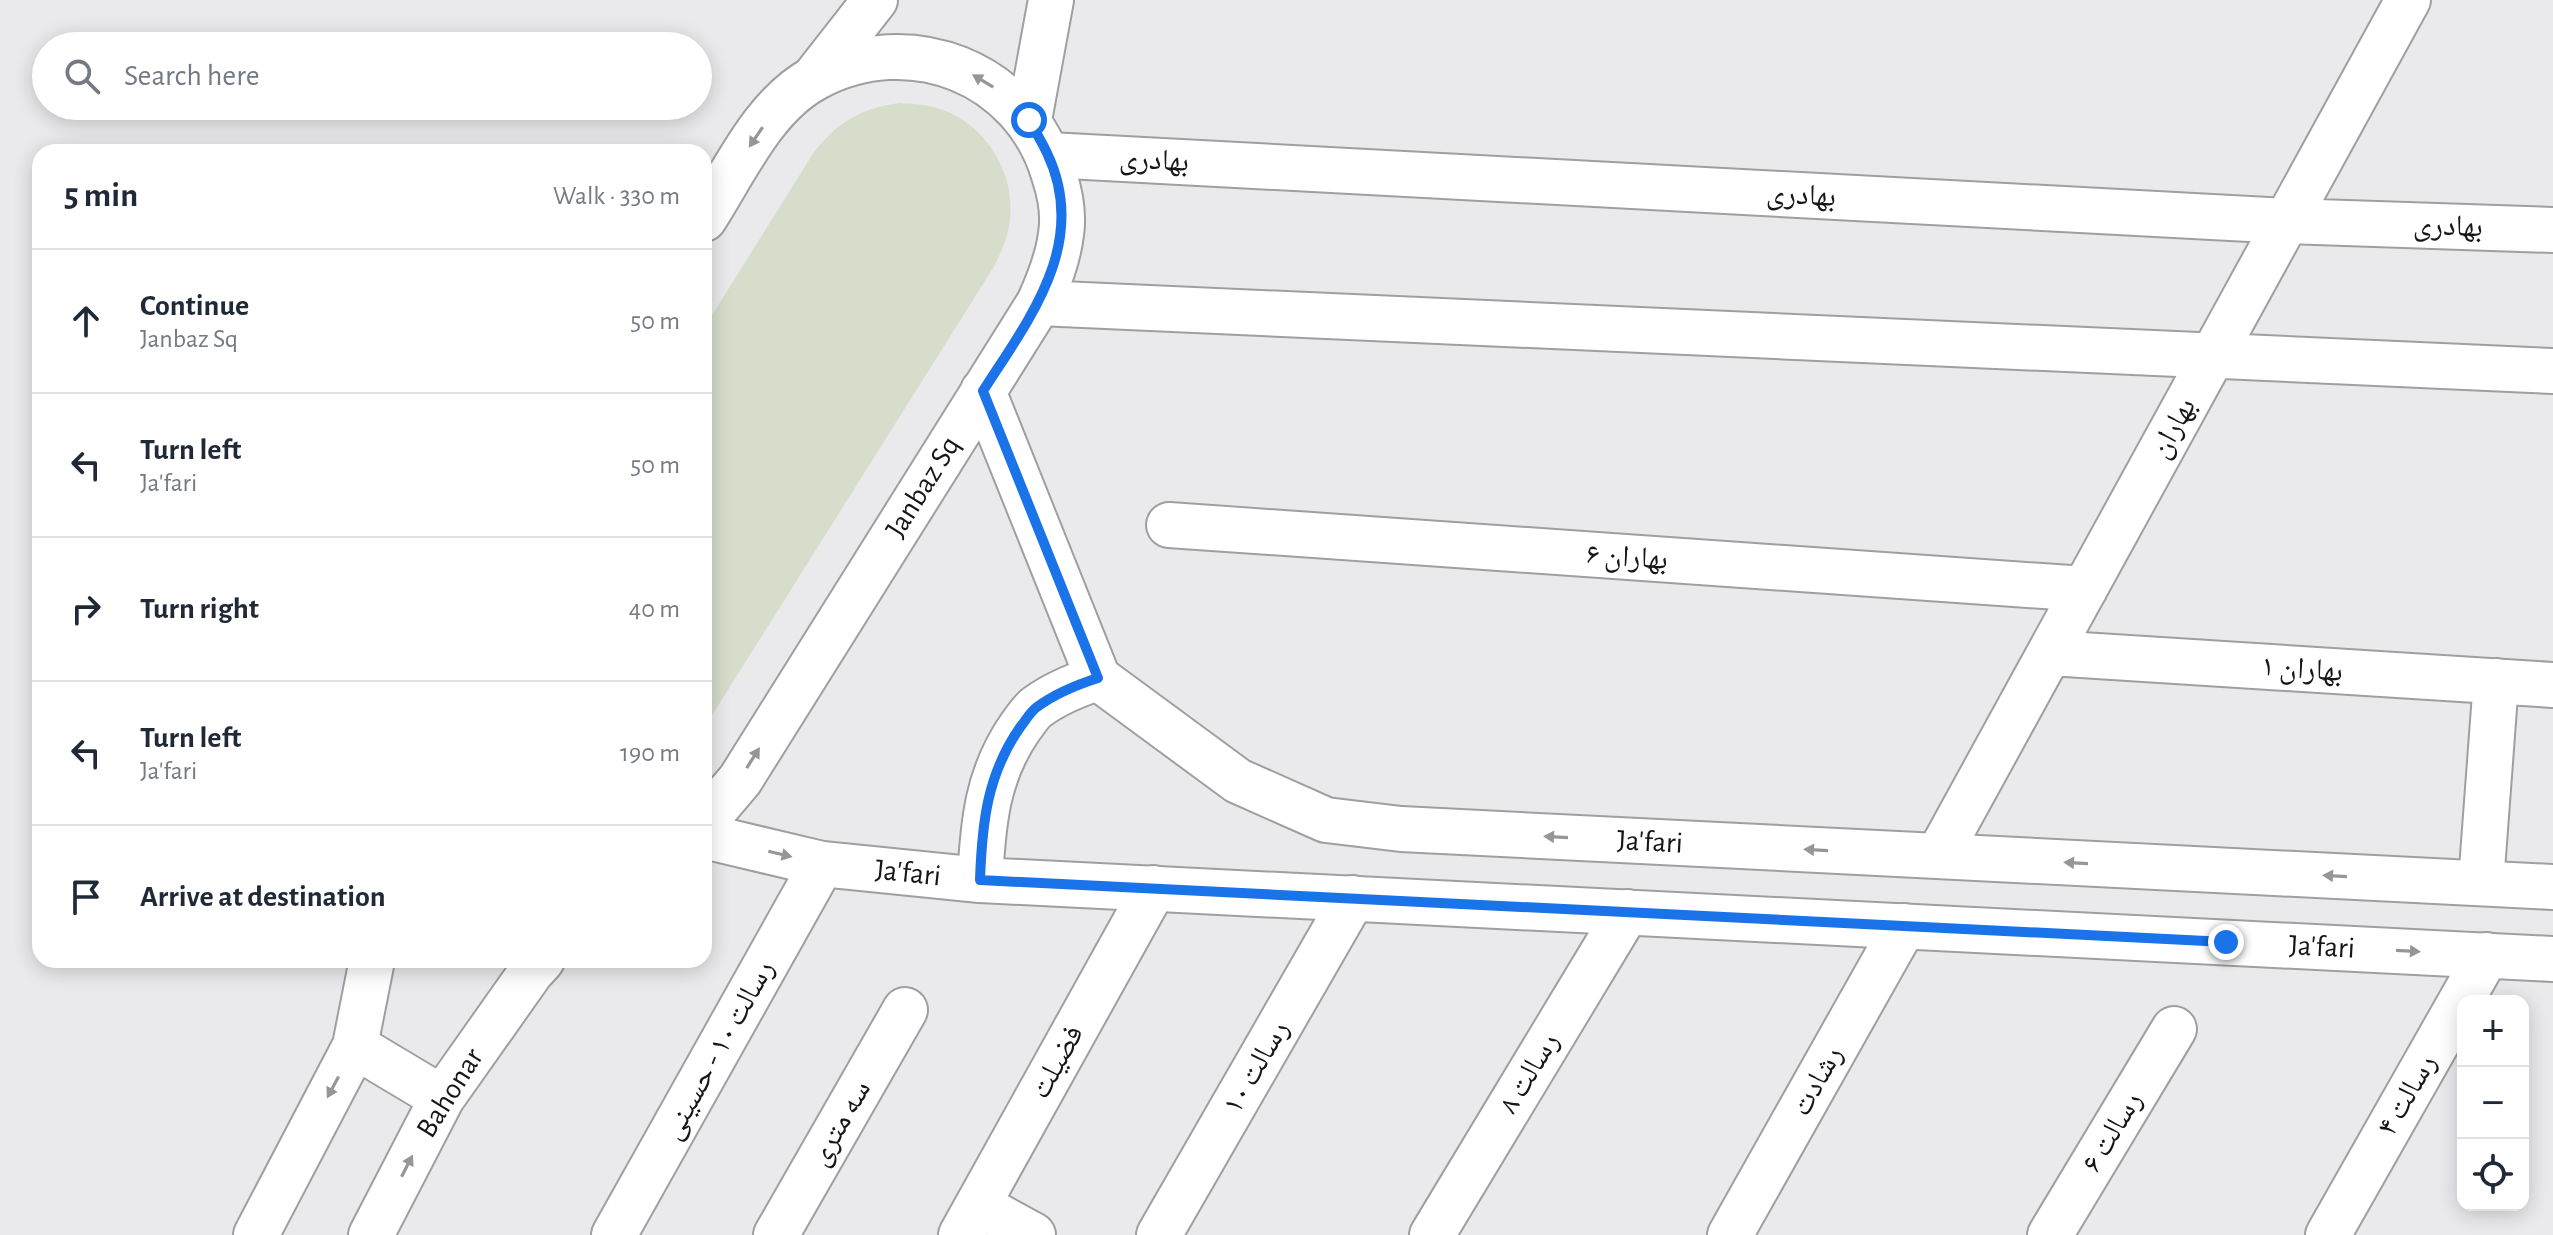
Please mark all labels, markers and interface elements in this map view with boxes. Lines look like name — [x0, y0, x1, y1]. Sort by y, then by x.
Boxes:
search box — [32, 32, 712, 120]
icon: search — [60, 54, 104, 98]
text: Search here — [124, 61, 260, 91]
one-way arrow — [972, 74, 994, 88]
route start — [1011, 102, 1047, 138]
one-way arrow — [749, 126, 764, 147]
street label: بهادری — [1118, 143, 1190, 179]
street label: بهادری — [1765, 178, 1837, 214]
text: 5 min — [64, 179, 138, 213]
text: Walk · 330 m — [553, 183, 680, 209]
street label: بهادری — [2413, 210, 2483, 244]
text: Continue — [140, 291, 249, 321]
icon: ahead — [64, 299, 108, 343]
text: 50 m — [630, 308, 680, 334]
text: Janbaz Sq — [140, 326, 238, 352]
street label: بهاران — [2144, 393, 2203, 464]
street label: Janbaz Sq — [880, 431, 966, 543]
text: Turn left — [140, 435, 241, 465]
icon: left — [64, 443, 108, 487]
text: 50 m — [630, 452, 680, 478]
text: Ja'fari — [140, 470, 197, 496]
street label: بهاران ۶ — [1585, 539, 1669, 577]
icon: right — [64, 587, 108, 631]
text: Turn right — [140, 594, 259, 624]
text: 40 m — [629, 596, 680, 622]
street label: بهاران ۱ — [2260, 651, 2344, 689]
text: Turn left — [140, 723, 241, 753]
icon: left — [64, 731, 108, 775]
text: 190 m — [620, 740, 680, 766]
one-way arrow — [746, 747, 761, 768]
text: Ja'fari — [140, 758, 197, 784]
street label: Ja'fari — [1616, 825, 1684, 859]
one-way arrow — [1543, 830, 1568, 843]
one-way arrow — [1803, 844, 1828, 857]
one-way arrow — [767, 848, 792, 861]
street label: Ja'fari — [874, 855, 942, 891]
one-way arrow — [2063, 857, 2088, 870]
one-way arrow — [2322, 870, 2347, 883]
icon: arrive — [64, 875, 108, 919]
text: Arrive at destination — [140, 882, 386, 912]
route end — [2208, 924, 2244, 960]
street label: Ja'fari — [2288, 930, 2356, 964]
one-way arrow — [2396, 945, 2421, 958]
street label: رسالت ۱۰ - حسینی — [656, 955, 781, 1146]
map controls — [2457, 995, 2529, 1211]
button: + — [2457, 995, 2529, 1067]
street label: رسالت ۱۰ — [1218, 1015, 1294, 1119]
street label: فضیلت — [1025, 1020, 1090, 1104]
street label: رسالت ۸ — [1493, 1027, 1565, 1119]
street label: رشادت — [1786, 1041, 1848, 1121]
street label: Bahonar — [411, 1043, 489, 1143]
street label: رسالت ۴ — [2372, 1049, 2442, 1141]
button: − — [2457, 1067, 2529, 1139]
street label: سه متری — [804, 1075, 878, 1172]
one-way arrow — [327, 1076, 340, 1099]
street label: رسالت ۶ — [2076, 1086, 2148, 1178]
button: locate — [2457, 1139, 2529, 1211]
one-way arrow — [400, 1154, 413, 1177]

